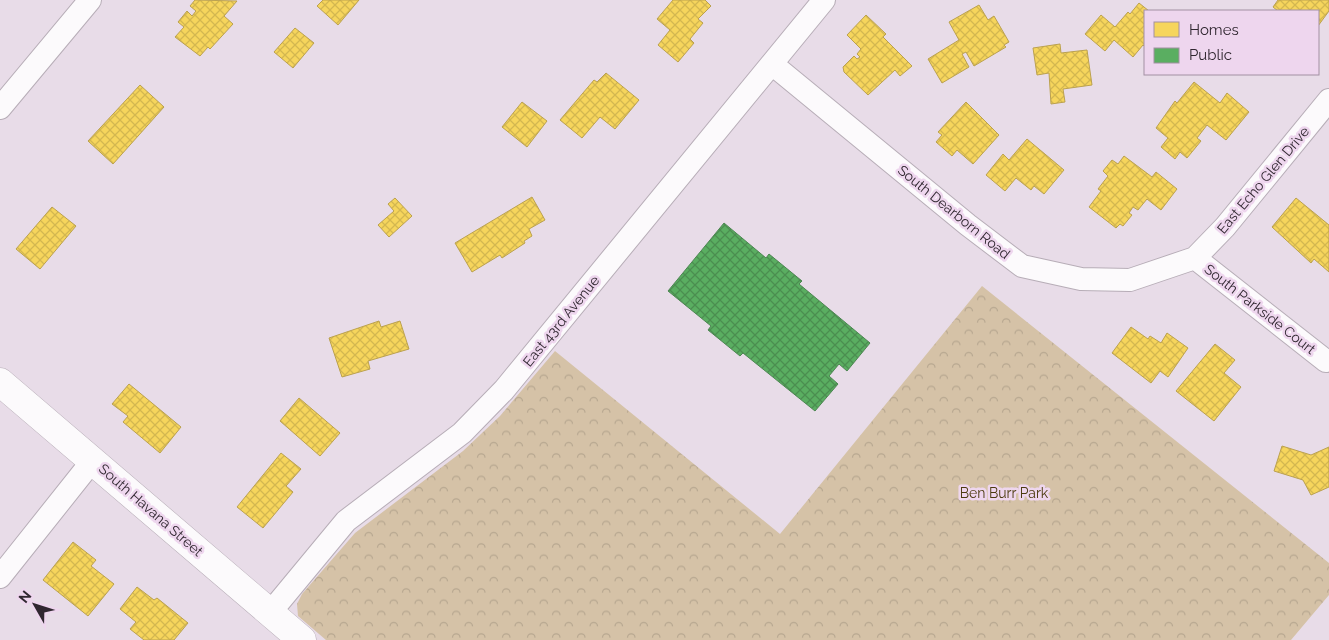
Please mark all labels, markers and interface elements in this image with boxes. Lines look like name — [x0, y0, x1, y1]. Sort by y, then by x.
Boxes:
legend — [1144, 10, 1319, 75]
text: Homes — [1189, 21, 1239, 39]
text: Public — [1189, 46, 1232, 64]
street label: East Echo Glen Drive — [1214, 123, 1312, 237]
street label: South Dearborn Road — [895, 162, 1013, 262]
street label: South Parkside Court — [1201, 261, 1319, 357]
street label: East 43rd Avenue — [520, 272, 602, 370]
street label: South Havana Street — [96, 461, 206, 560]
park label: Ben Burr Park — [960, 485, 1049, 501]
north arrow — [10, 580, 60, 630]
text: N — [15, 588, 34, 606]

